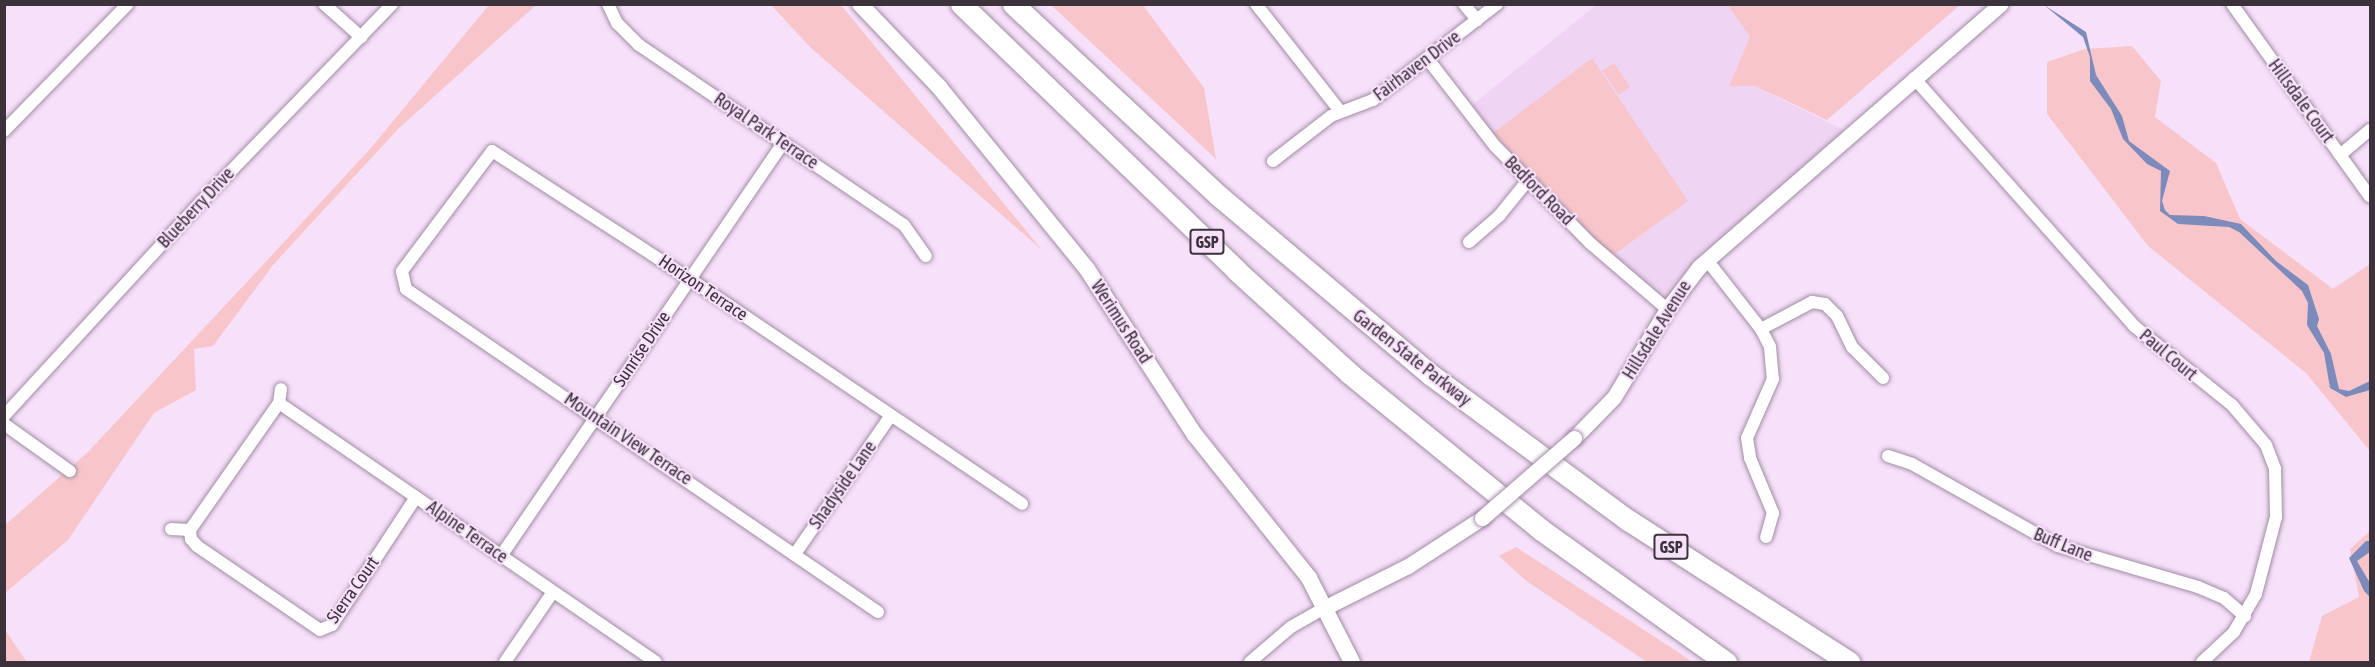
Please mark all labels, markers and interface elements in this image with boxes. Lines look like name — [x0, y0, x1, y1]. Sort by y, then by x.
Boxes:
street label: Fairhaven Drive — [1369, 26, 1465, 106]
street label: Hillsdale Court — [2263, 55, 2339, 147]
street label: Royal Park Terrace — [710, 88, 822, 174]
street label: Bedford Road — [1500, 152, 1578, 230]
street label: Blueberry Drive — [153, 163, 239, 253]
road number: GSP — [1189, 229, 1225, 255]
street label: Horizon Terrace — [654, 250, 752, 326]
street label: Werimus Road — [1086, 276, 1156, 368]
street label: Hillsdale Avenue — [1618, 277, 1696, 383]
street label: Garden State Parkway — [1349, 305, 1475, 411]
street label: Sunrise Drive — [609, 307, 675, 391]
street label: Paul Court — [2135, 325, 2201, 385]
street label: Mountain View Terrace — [560, 388, 696, 490]
street label: Shadyside Lane — [805, 437, 881, 533]
street label: Alpine Terrace — [422, 496, 512, 568]
street label: Buff Lane — [2030, 523, 2096, 567]
road number: GSP — [1653, 534, 1689, 560]
street label: Sierra Court — [322, 552, 384, 628]

